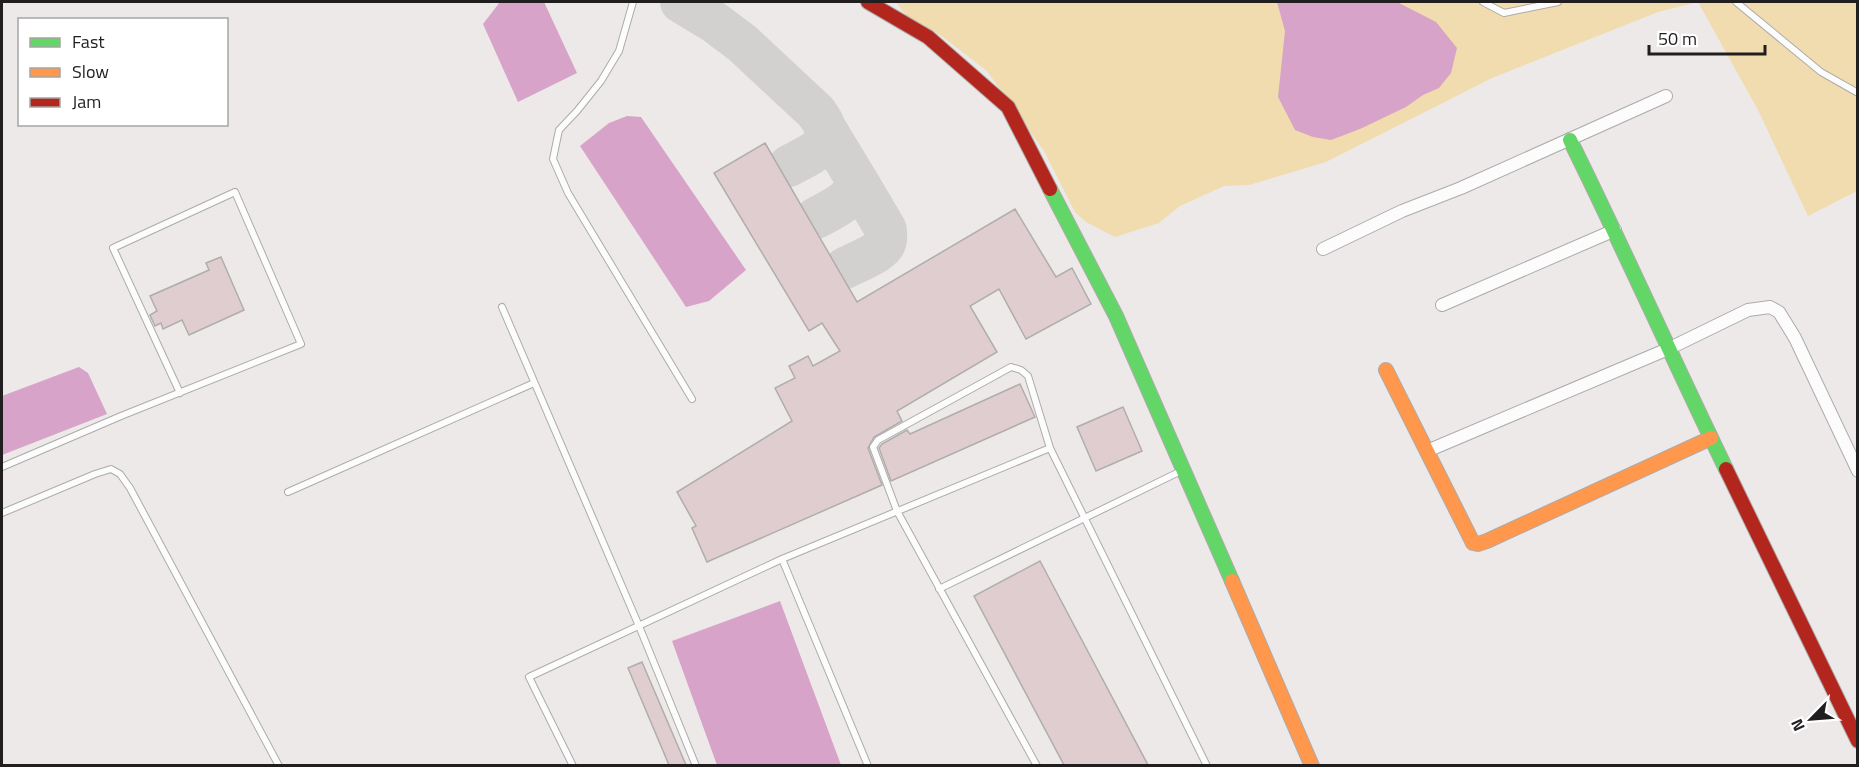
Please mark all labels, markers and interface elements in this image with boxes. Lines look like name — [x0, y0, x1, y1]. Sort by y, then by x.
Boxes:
legend — [18, 18, 228, 126]
scale bar — [1649, 18, 1764, 56]
text: 50 m — [1658, 25, 1697, 52]
text: Fast — [72, 28, 105, 55]
text: Slow — [72, 58, 109, 85]
text: Jam — [72, 88, 101, 115]
north arrow — [1781, 689, 1841, 749]
text: N — [1784, 715, 1811, 735]

